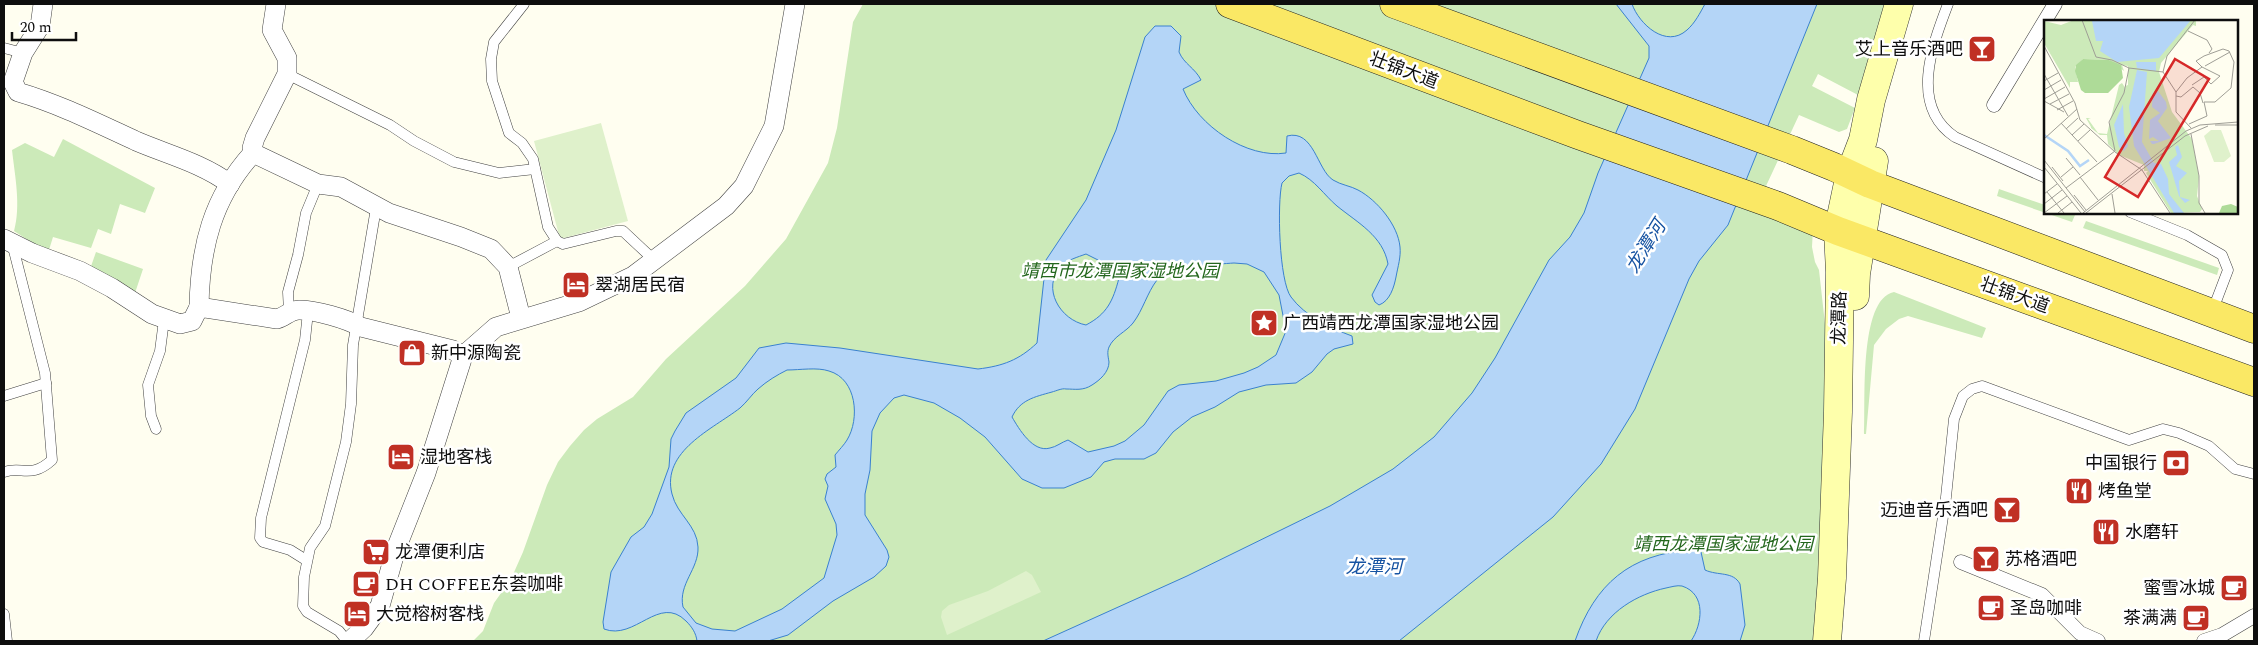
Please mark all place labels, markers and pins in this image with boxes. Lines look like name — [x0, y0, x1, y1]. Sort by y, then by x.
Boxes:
bar icon: 艾上音乐酒吧 — [1967, 34, 1997, 64]
place label: 艾上音乐酒吧 — [1855, 36, 1963, 63]
hotel icon: 翠湖居民宿 — [561, 270, 591, 300]
place label: 翠湖居民宿 — [595, 272, 685, 299]
place icon: 广西靖西龙潭国家湿地公园 — [1249, 308, 1279, 338]
place label: 广西靖西龙潭国家湿地公园 — [1283, 310, 1499, 337]
shop icon: 新中源陶瓷 — [397, 338, 427, 368]
place label: 新中源陶瓷 — [431, 340, 521, 367]
hotel icon: 湿地客栈 — [386, 442, 416, 472]
place label: 湿地客栈 — [420, 444, 492, 471]
bank icon: 中国银行 — [2161, 448, 2191, 478]
place label: 中国银行 — [2085, 450, 2157, 477]
restaurant icon: 烤鱼堂 — [2064, 476, 2094, 506]
place label: 烤鱼堂 — [2098, 478, 2152, 505]
bar icon: 迈迪音乐酒吧 — [1992, 495, 2022, 525]
place label: 迈迪音乐酒吧 — [1880, 497, 1988, 524]
restaurant icon: 水磨轩 — [2091, 517, 2121, 547]
place label: 水磨轩 — [2125, 519, 2179, 546]
supermarket icon: 龙潭便利店 — [361, 537, 391, 567]
place label: 龙潭便利店 — [395, 539, 485, 566]
bar icon: 苏格酒吧 — [1971, 544, 2001, 574]
place label: 苏格酒吧 — [2005, 546, 2077, 573]
cafe icon: DH COFFEE东荟咖啡 — [351, 569, 381, 599]
place label: DH COFFEE东荟咖啡 — [385, 571, 563, 598]
cafe icon: 蜜雪冰城 — [2219, 573, 2249, 603]
place label: 蜜雪冰城 — [2143, 575, 2215, 602]
cafe icon: 圣岛咖啡 — [1976, 593, 2006, 623]
place label: 圣岛咖啡 — [2010, 595, 2082, 622]
hotel icon: 大觉榕树客栈 — [342, 599, 372, 629]
place label: 大觉榕树客栈 — [376, 601, 484, 628]
cafe icon: 茶满满 — [2181, 603, 2211, 633]
place label: 茶满满 — [2123, 605, 2177, 632]

